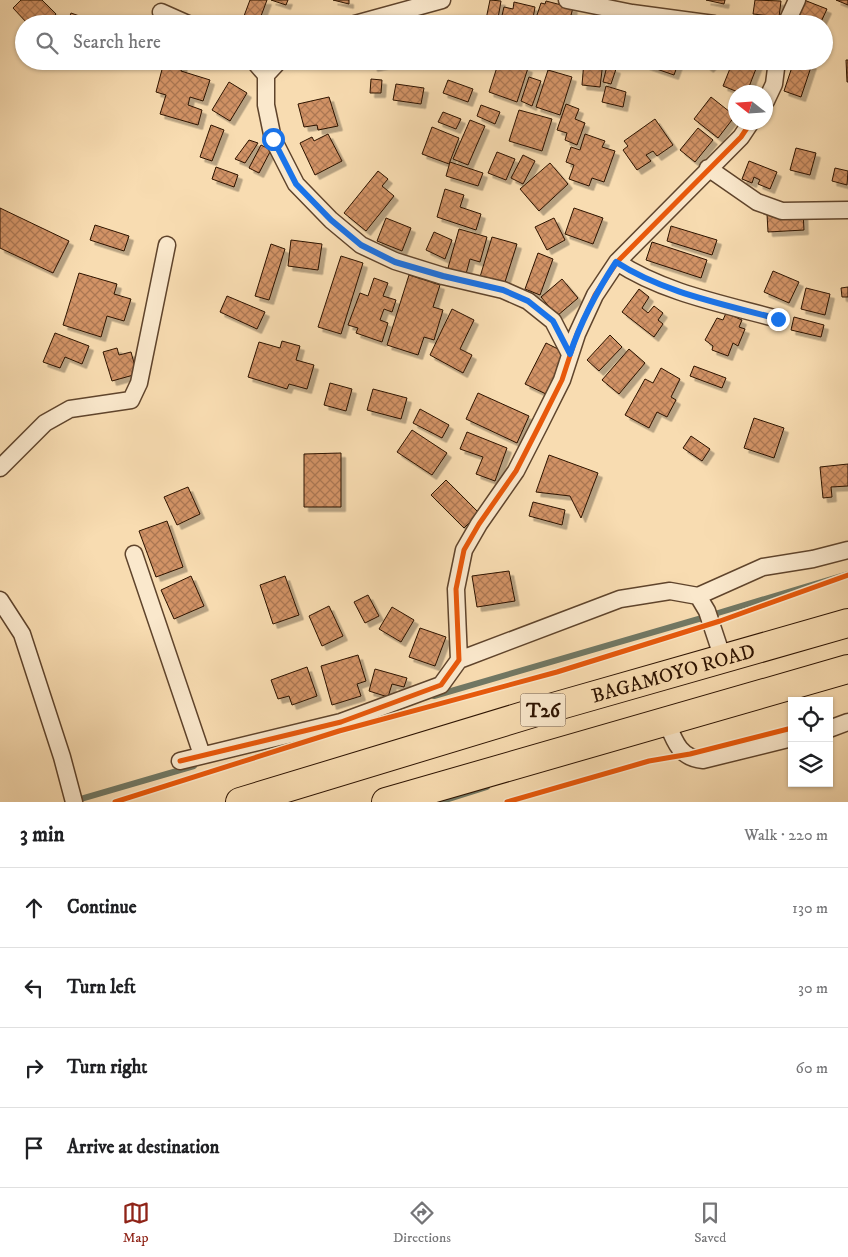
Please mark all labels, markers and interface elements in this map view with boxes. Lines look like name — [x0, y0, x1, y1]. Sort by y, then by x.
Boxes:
search box — [15, 15, 833, 70]
icon: search — [33, 29, 61, 57]
text: Search here — [73, 31, 161, 54]
north arrow — [728, 85, 773, 130]
route start — [262, 128, 285, 151]
route end — [767, 308, 790, 331]
street label: BAGAMOYO ROAD — [589, 639, 758, 710]
road number: T26 — [520, 694, 566, 726]
map controls — [788, 697, 833, 787]
button: locate — [788, 697, 833, 742]
button: layers — [788, 742, 833, 787]
text: 3 min — [20, 822, 65, 848]
text: Walk · 220 m — [744, 825, 828, 845]
icon: ahead — [20, 894, 48, 922]
text: Continue — [67, 896, 137, 919]
text: 130 m — [792, 898, 828, 918]
icon: left — [20, 974, 48, 1002]
text: Turn left — [67, 976, 136, 999]
text: 30 m — [798, 978, 828, 998]
icon: right — [20, 1054, 48, 1082]
text: Turn right — [67, 1056, 147, 1079]
text: 60 m — [796, 1058, 828, 1078]
icon: arrive — [20, 1134, 48, 1162]
text: Arrive at destination — [67, 1136, 219, 1159]
tab: Map — [122, 1199, 150, 1247]
tab: Directions — [393, 1199, 451, 1247]
tab: Saved — [694, 1199, 726, 1247]

